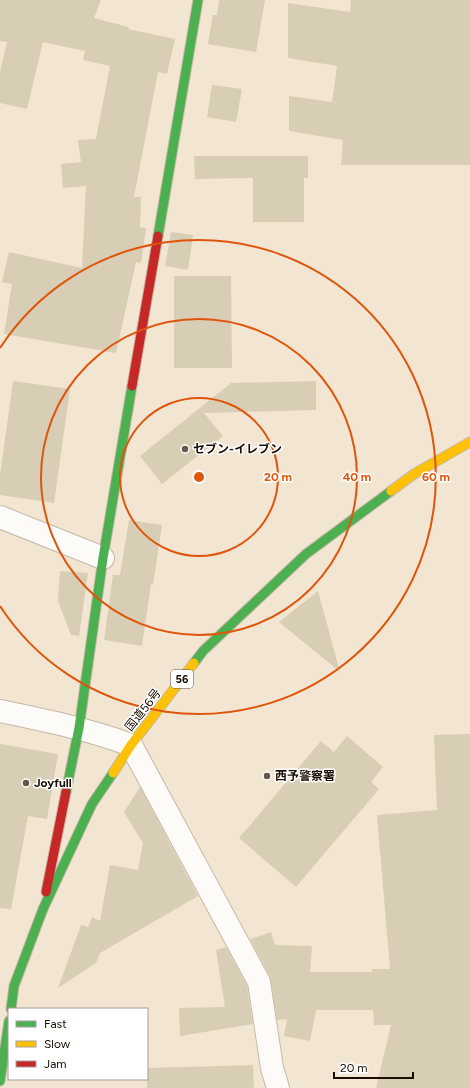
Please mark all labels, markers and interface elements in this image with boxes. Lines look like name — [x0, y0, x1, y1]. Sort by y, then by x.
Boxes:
place label: セブン-イレブン — [193, 442, 282, 456]
marker: セブン-イレブン — [180, 444, 190, 454]
centre of rings — [192, 470, 206, 484]
text: 20 m — [264, 470, 292, 484]
text: 40 m — [343, 470, 371, 484]
text: 60 m — [422, 470, 450, 484]
road number: 56 — [171, 670, 193, 688]
street label: 国道56号 — [122, 686, 164, 734]
place label: 西予警察署 — [275, 769, 335, 783]
marker: 西予警察署 — [262, 771, 272, 781]
place label: Joyfull — [34, 776, 72, 790]
marker: Joyfull — [21, 778, 31, 788]
legend — [8, 1008, 148, 1080]
text: Fast — [44, 1017, 67, 1031]
text: Slow — [44, 1037, 71, 1051]
scale bar — [334, 1054, 413, 1080]
text: Jam — [44, 1057, 67, 1071]
text: 20 m — [340, 1061, 368, 1075]

